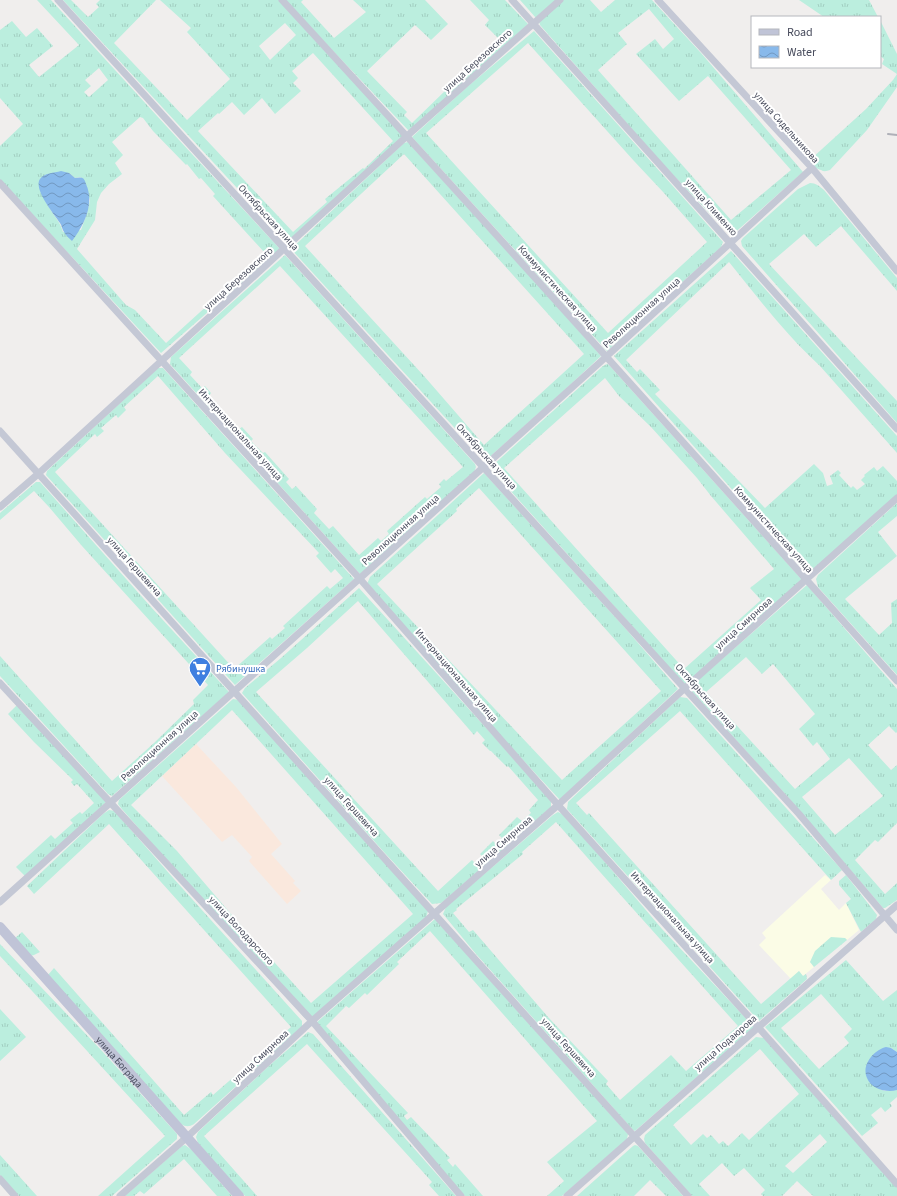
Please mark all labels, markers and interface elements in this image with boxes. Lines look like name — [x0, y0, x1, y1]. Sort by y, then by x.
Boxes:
legend — [751, 16, 881, 68]
text: Road — [787, 24, 813, 41]
street label: улица Березовского — [440, 26, 515, 96]
text: Water — [787, 44, 817, 61]
street label: улица Сидельникова — [750, 89, 822, 166]
street label: улица Клименко — [682, 176, 741, 239]
street label: Октябрьская улица — [235, 182, 302, 254]
street label: Коммунистическая улица — [514, 242, 600, 335]
street label: улица Березовского — [201, 244, 276, 314]
street label: Революционная улица — [600, 274, 683, 351]
street label: Интернациональная улица — [195, 386, 285, 484]
street label: Октябрьская улица — [453, 421, 520, 493]
street label: Коммунистическая улица — [730, 483, 816, 576]
street label: Революционная улица — [359, 491, 442, 568]
street label: улица Гершевича — [104, 534, 165, 600]
street label: улица Смирнова — [712, 594, 775, 653]
street label: Интернациональная улица — [412, 626, 501, 725]
supermarket icon: Рябинушка — [187, 655, 213, 688]
street label: Октябрьская улица — [672, 661, 739, 733]
place label: Рябинушка — [216, 662, 265, 676]
street label: Революционная улица — [118, 707, 201, 784]
street label: улица Гершевича — [321, 774, 382, 840]
street label: улица Смирнова — [472, 813, 536, 871]
street label: Интернациональная улица — [627, 869, 717, 967]
street label: улица Володарского — [205, 893, 277, 968]
street label: улица Подаюрова — [691, 1012, 760, 1074]
street label: улица Гершевича — [538, 1015, 599, 1081]
street label: улица Смирнова — [229, 1027, 292, 1087]
street label: улица Бограда — [92, 1033, 145, 1091]

